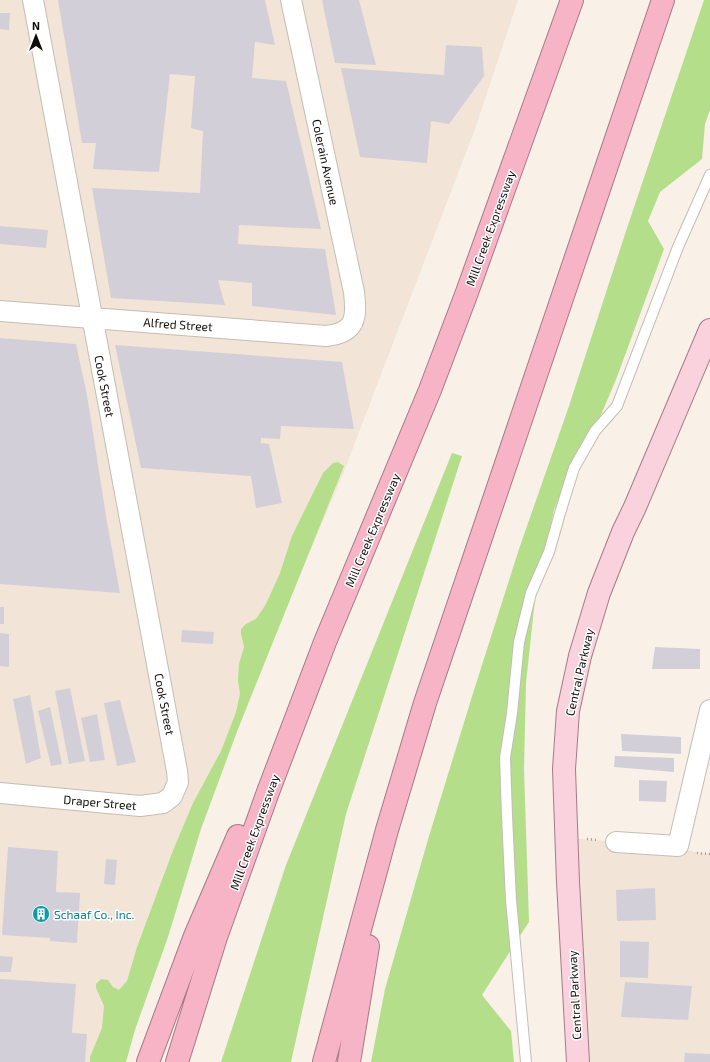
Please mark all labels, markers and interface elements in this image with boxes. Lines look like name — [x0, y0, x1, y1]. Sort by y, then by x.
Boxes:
north arrow — [16, 16, 56, 56]
text: N — [32, 19, 40, 32]
street label: Colerain Avenue — [310, 118, 342, 206]
street label: Mill Creek Expressway — [463, 168, 518, 288]
street label: Alfred Street — [143, 315, 214, 333]
street label: Cook Street — [92, 354, 118, 418]
street label: Mill Creek Expressway — [342, 470, 403, 589]
street label: Central Parkway — [562, 626, 596, 717]
street label: Cook Street — [152, 672, 178, 736]
street label: Mill Creek Expressway — [227, 772, 282, 892]
street label: Draper Street — [63, 792, 138, 812]
building icon: Schaaf Co., Inc. — [31, 904, 51, 924]
place label: Schaaf Co., Inc. — [54, 907, 134, 921]
street label: Central Parkway — [565, 949, 583, 1040]

